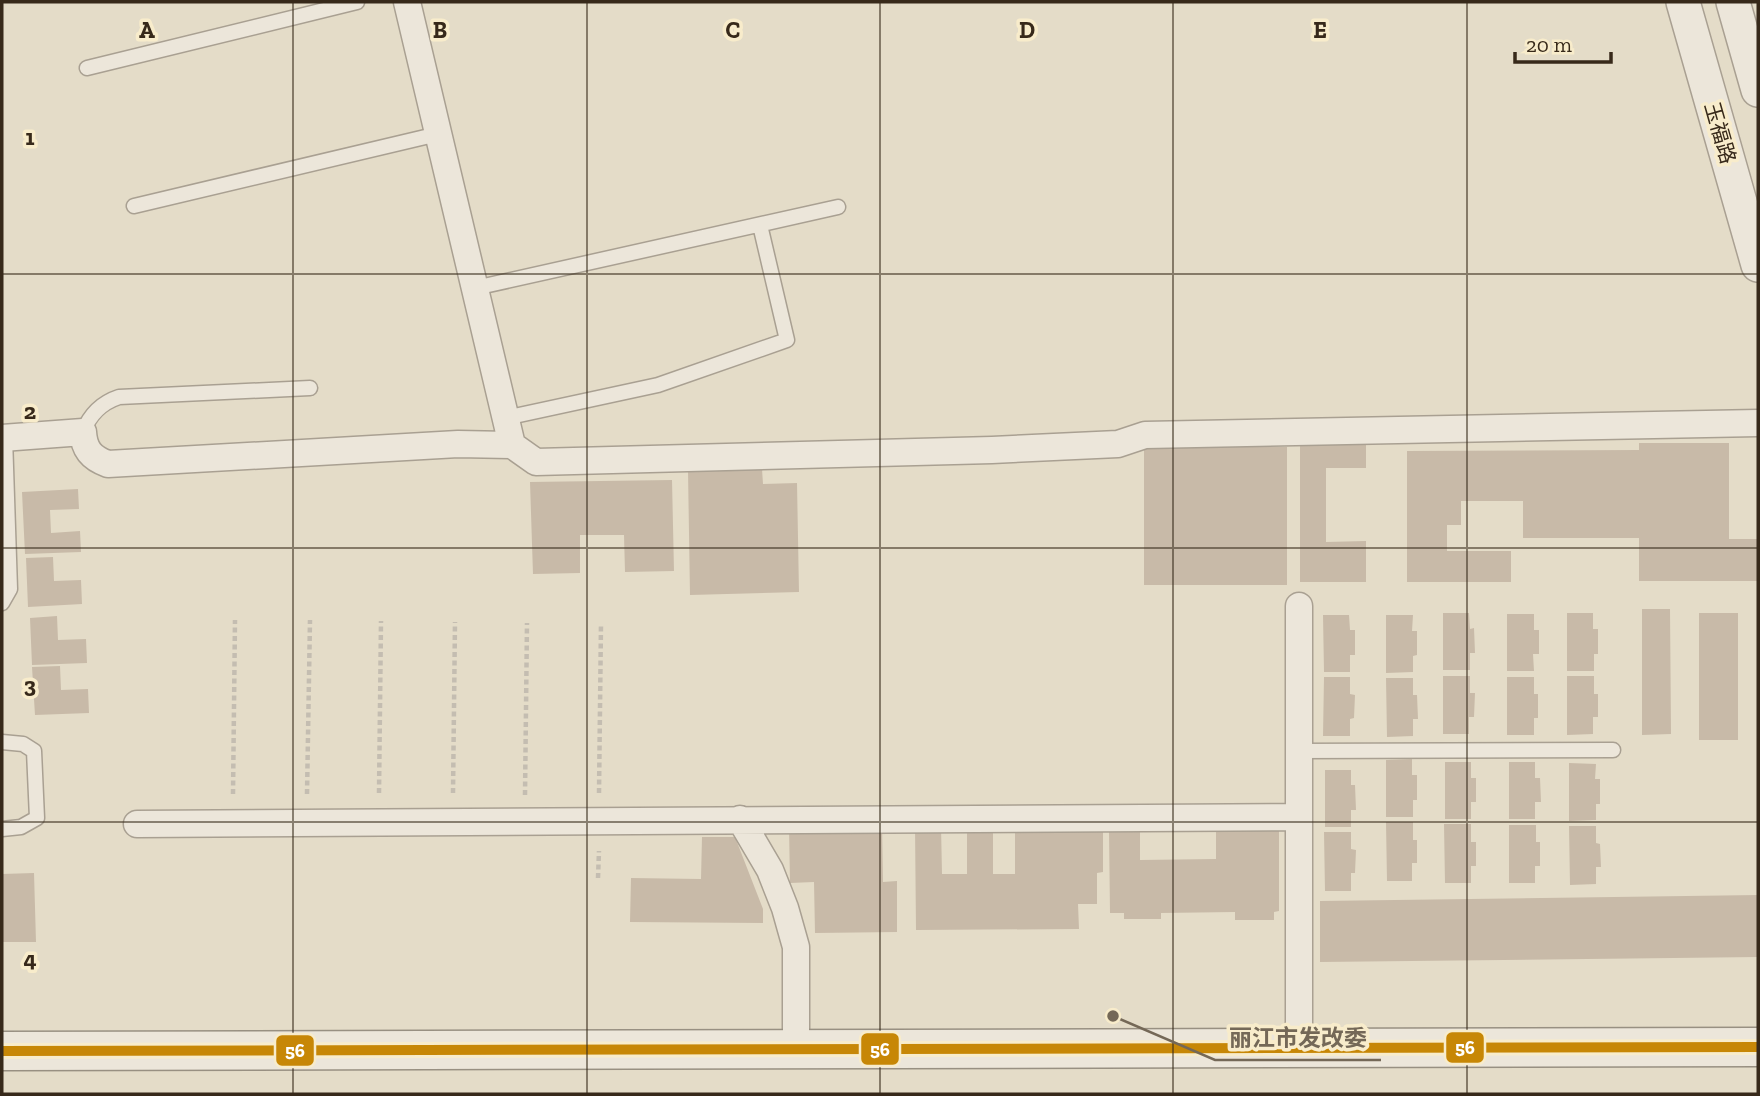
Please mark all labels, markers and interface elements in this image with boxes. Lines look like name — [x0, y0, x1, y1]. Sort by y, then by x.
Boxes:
text: A — [139, 16, 155, 44]
text: B — [433, 16, 447, 44]
text: C — [726, 16, 740, 44]
text: D — [1019, 16, 1035, 44]
text: E — [1313, 16, 1327, 44]
scale bar — [1515, 21, 1611, 65]
text: 20 m — [1526, 32, 1572, 57]
street label: 玉福路 — [1700, 99, 1741, 167]
text: 1 — [25, 123, 35, 151]
text: 2 — [24, 397, 36, 425]
text: 3 — [24, 671, 36, 699]
text: 4 — [23, 945, 37, 973]
callout: 丽江市发改委 — [1215, 1016, 1381, 1060]
text: 丽江市发改委 — [1229, 1024, 1367, 1052]
line badge: 56 — [1445, 1031, 1485, 1064]
line badge: 56 — [860, 1032, 900, 1066]
line badge: 56 — [275, 1034, 315, 1067]
text: 56 — [1455, 1036, 1475, 1059]
text: 56 — [870, 1038, 890, 1061]
text: 56 — [285, 1039, 305, 1062]

